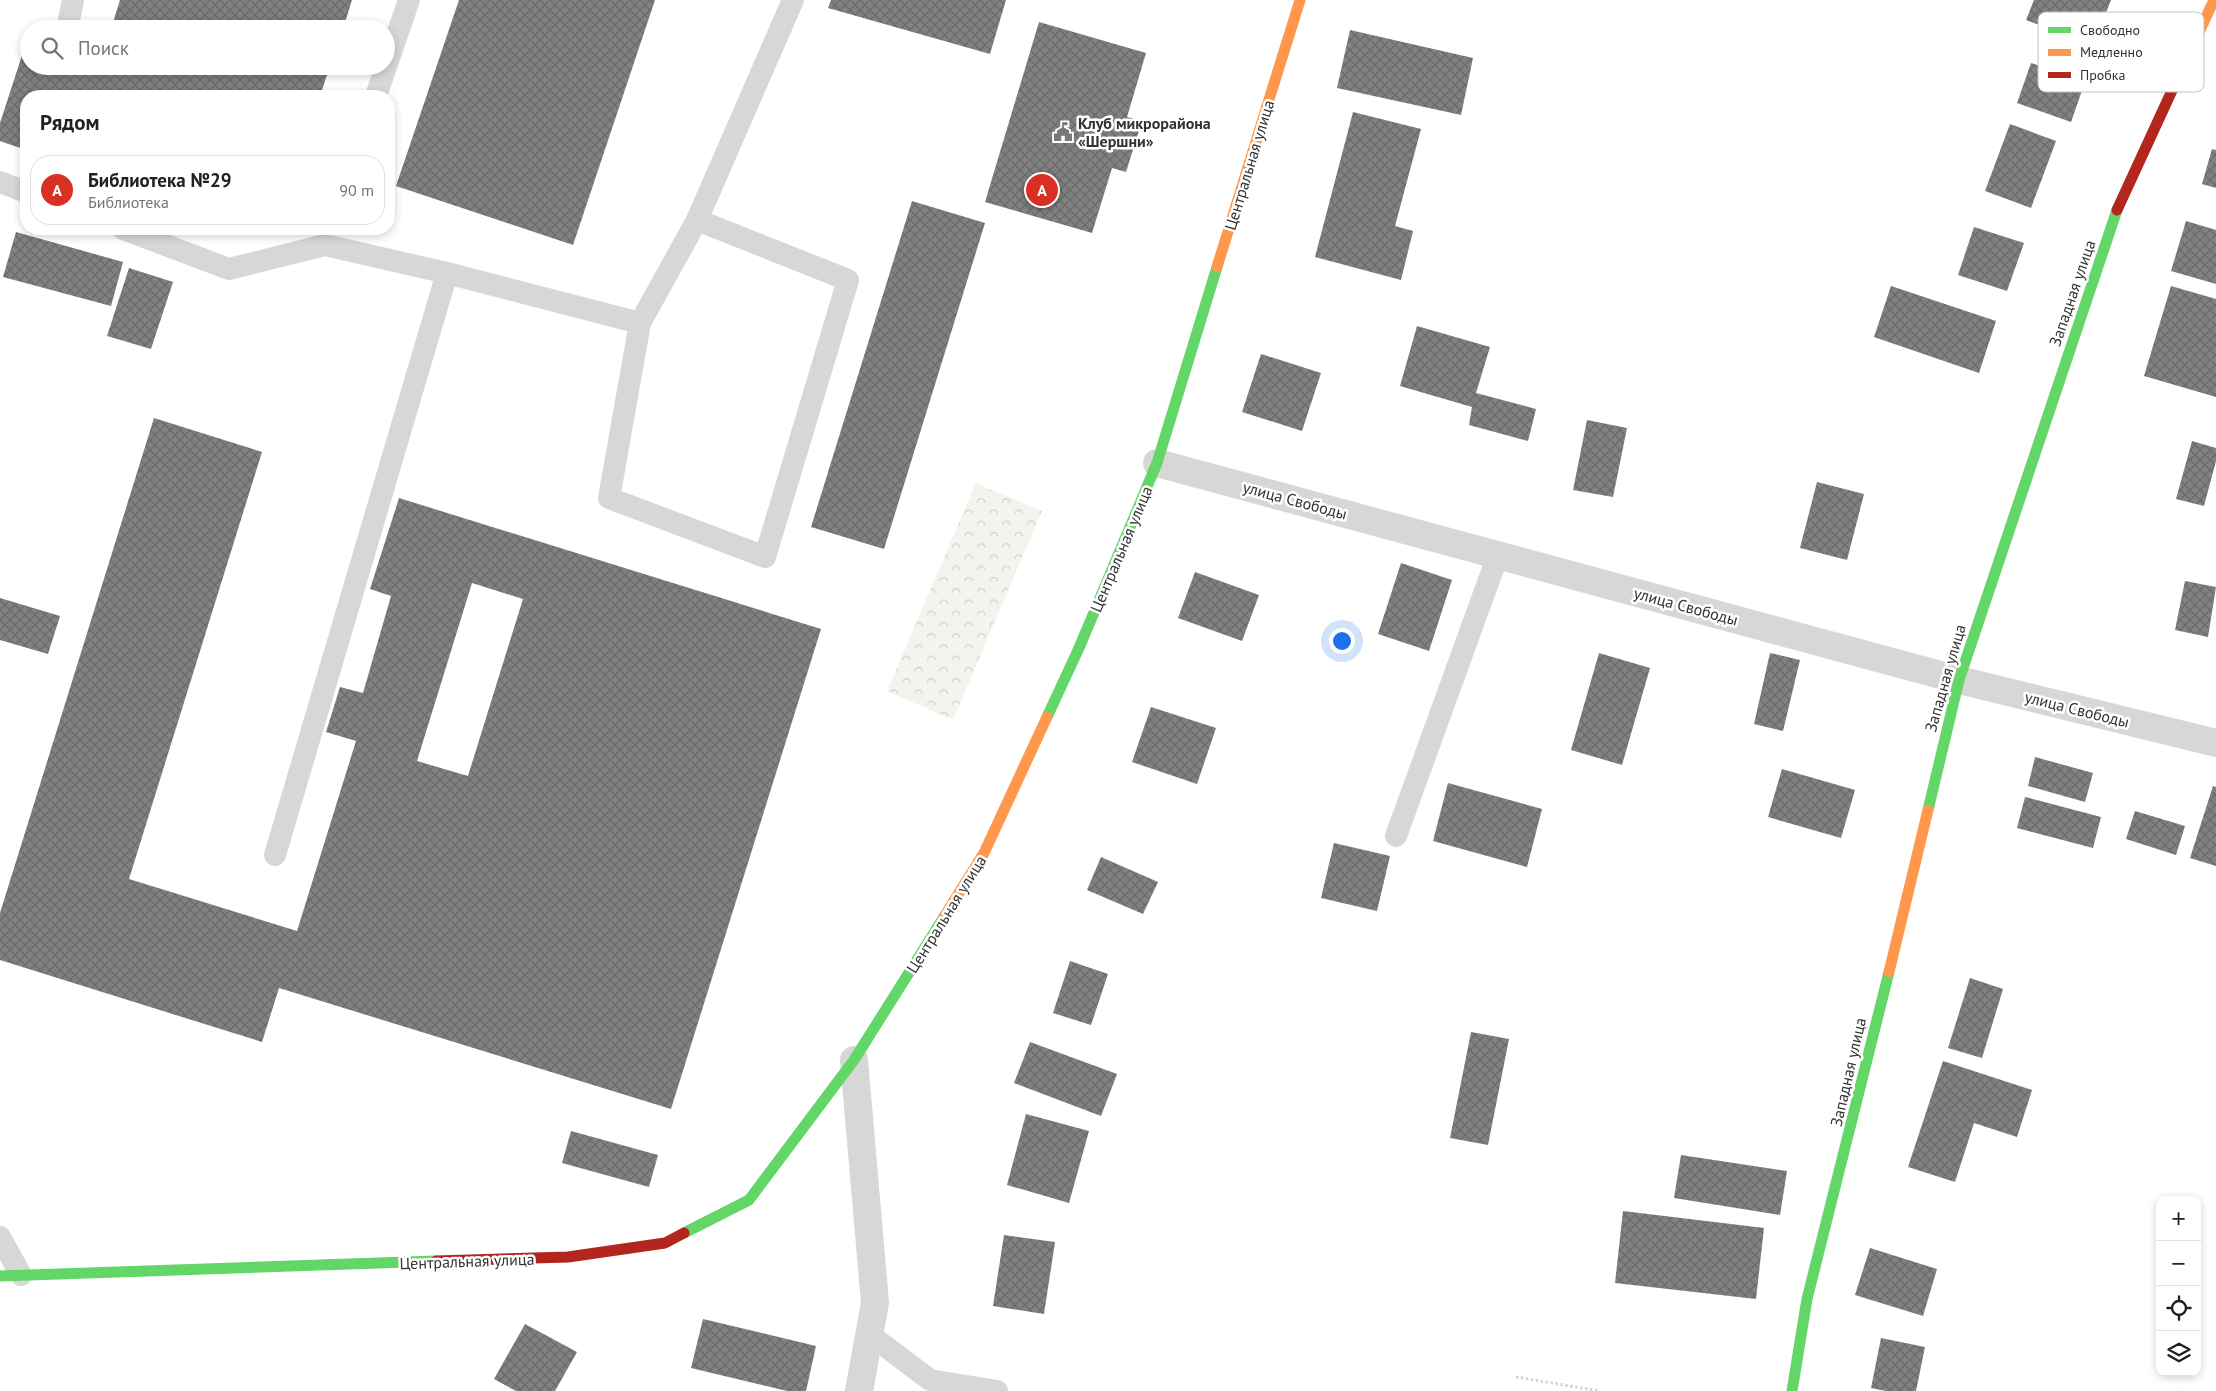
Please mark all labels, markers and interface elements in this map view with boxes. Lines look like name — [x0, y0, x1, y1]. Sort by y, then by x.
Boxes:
legend — [2038, 12, 2204, 92]
search box — [20, 20, 395, 75]
text: Свободно — [2080, 21, 2140, 39]
icon: search — [38, 34, 66, 62]
text: Поиск — [78, 36, 129, 60]
text: Медленно — [2080, 43, 2143, 61]
text: Пробка — [2080, 66, 2125, 84]
street label: Центральная улица — [1220, 98, 1278, 232]
text: Рядом — [40, 109, 99, 136]
place label: Клуб микрорайона «Шершни» — [1078, 113, 1211, 151]
public building icon: Клуб микрорайона «Шершни» — [1052, 121, 1074, 143]
text: Библиотека №29 — [88, 168, 232, 192]
pin: A — [1026, 171, 1058, 209]
text: A — [52, 180, 62, 200]
text: 90 m — [339, 180, 374, 200]
text: Библиотека — [88, 192, 169, 212]
street label: Западная улица — [2044, 237, 2100, 349]
street label: улица Свободы — [1241, 476, 1349, 524]
street label: Центральная улица — [1085, 483, 1157, 615]
street label: улица Свободы — [1632, 582, 1740, 630]
street label: Западная улица — [1920, 622, 1970, 734]
your location — [1329, 628, 1355, 654]
street label: улица Свободы — [2023, 686, 2131, 732]
street label: Центральная улица — [902, 851, 990, 977]
street label: Западная улица — [1826, 1016, 1870, 1128]
map controls — [2156, 1196, 2201, 1376]
button: + — [2156, 1196, 2201, 1241]
button: − — [2156, 1241, 2201, 1286]
street label: Центральная улица — [399, 1249, 535, 1273]
button: locate — [2156, 1286, 2201, 1331]
button: layers — [2156, 1331, 2201, 1376]

